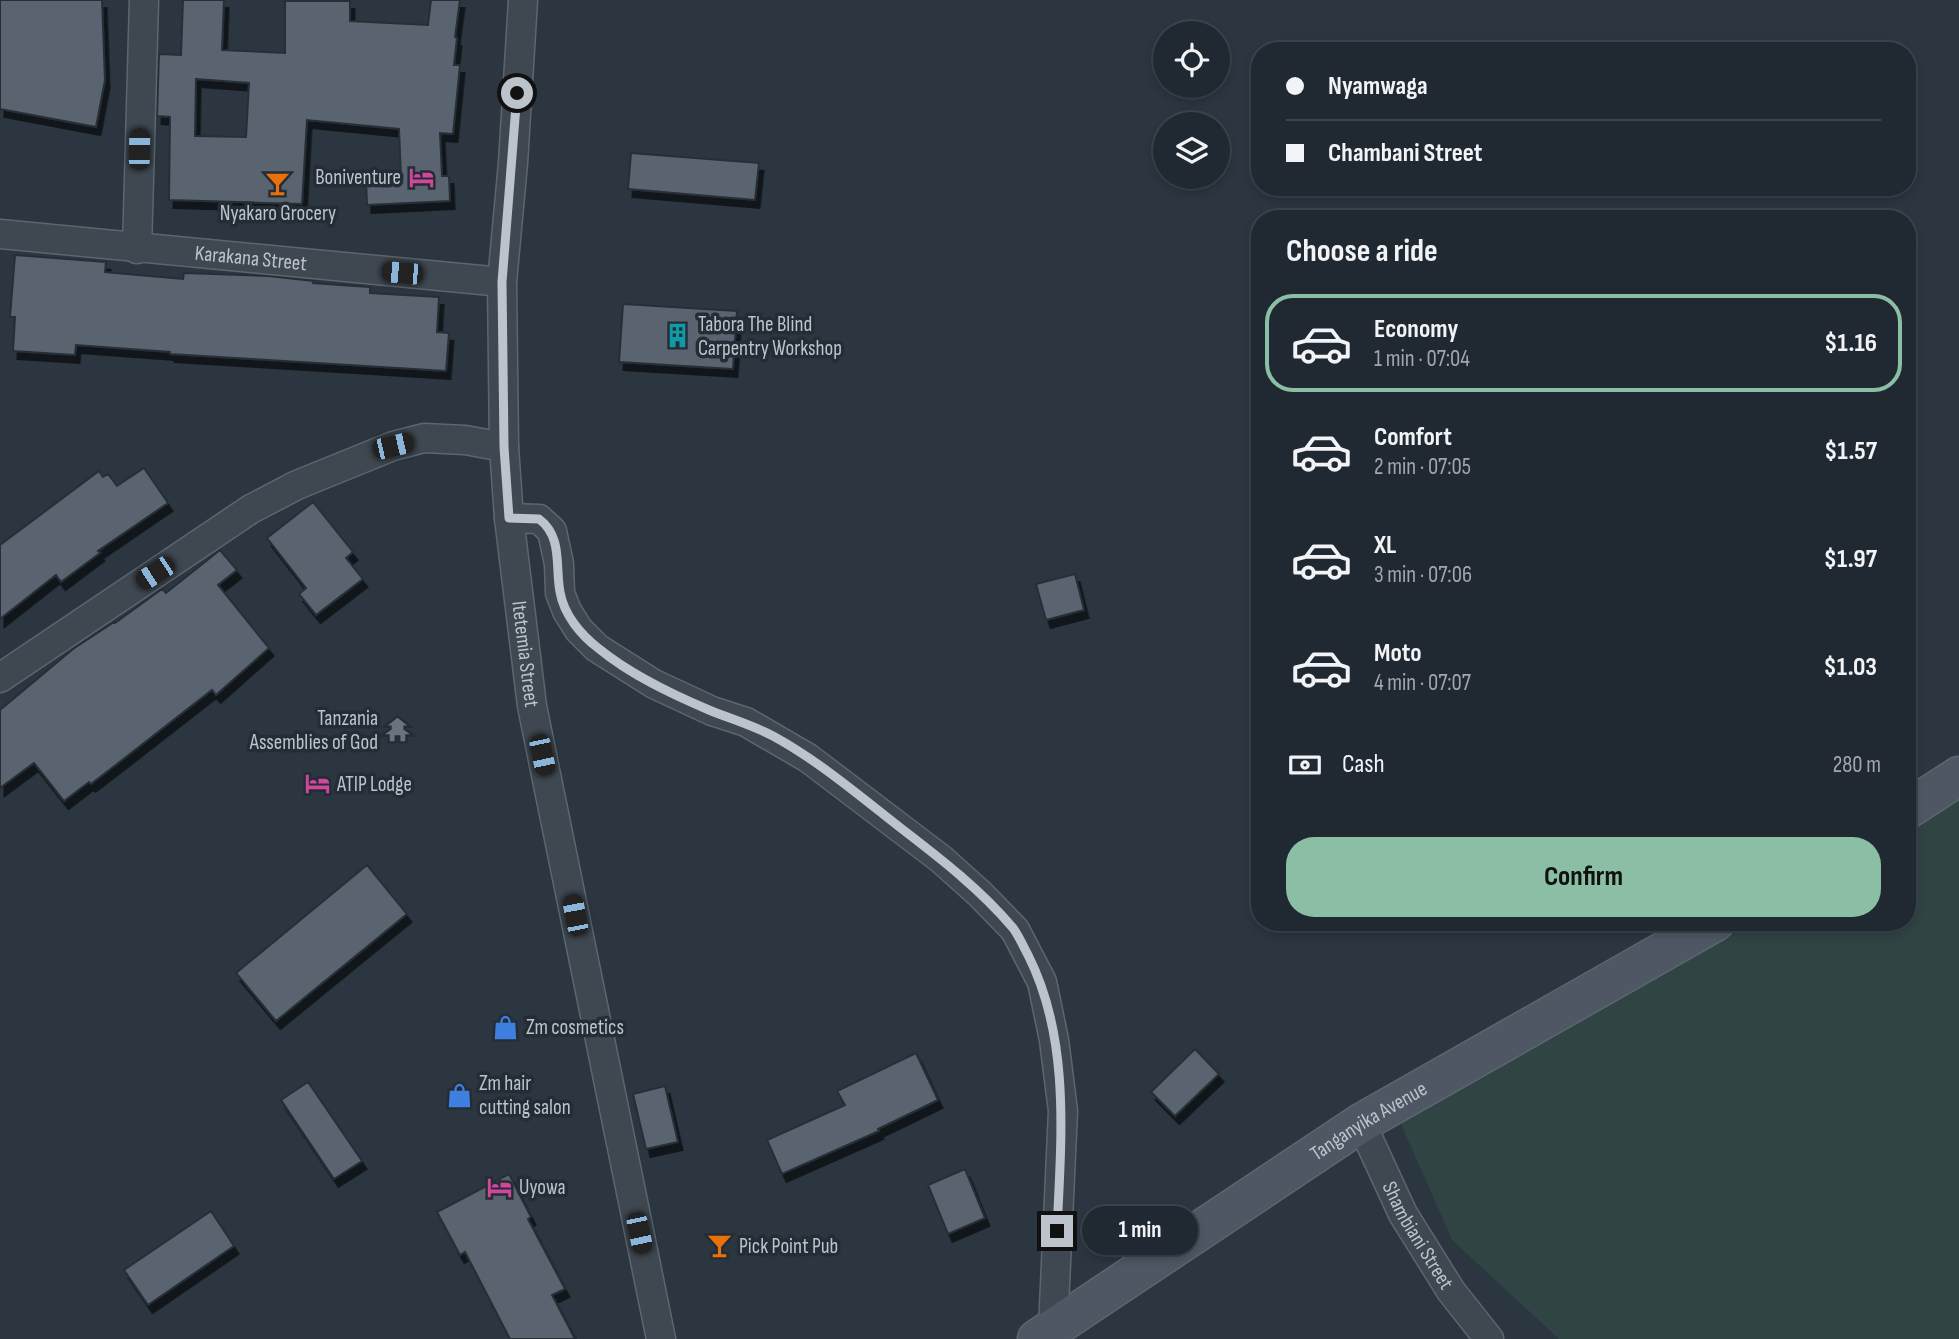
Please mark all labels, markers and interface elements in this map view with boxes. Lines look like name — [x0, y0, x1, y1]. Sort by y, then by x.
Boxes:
map controls — [1153, 21, 1230, 189]
button: locate — [1153, 21, 1230, 98]
text: Nyamwaga — [1328, 71, 1428, 102]
route start — [501, 77, 533, 109]
button: layers — [1153, 112, 1230, 189]
car — [129, 128, 150, 170]
text: Chambani Street — [1328, 138, 1482, 169]
hotel icon: Boniventure — [407, 163, 435, 191]
place label: Boniventure — [315, 165, 401, 190]
bar icon: Nyakaro Grocery — [264, 170, 292, 198]
place label: Nyakaro Grocery — [220, 201, 336, 226]
text: Choose a ride — [1286, 232, 1438, 271]
street label: Karakana Street — [194, 241, 308, 276]
car — [381, 261, 424, 285]
place label: Tabora The Blind Carpentry Workshop — [698, 312, 842, 361]
icon: car — [1290, 312, 1353, 375]
text: Economy — [1374, 314, 1458, 345]
building icon: Tabora The Blind Carpentry Workshop — [664, 322, 692, 350]
text: $1.16 — [1824, 328, 1877, 359]
text: 1 min · 07:04 — [1374, 345, 1470, 373]
icon: car — [1290, 420, 1353, 483]
text: Comfort — [1374, 422, 1452, 453]
car — [371, 431, 416, 461]
text: $1.57 — [1824, 436, 1877, 467]
text: 2 min · 07:05 — [1374, 453, 1471, 481]
icon: car — [1290, 528, 1353, 591]
text: XL — [1374, 530, 1396, 561]
text: $1.97 — [1824, 544, 1877, 575]
car — [132, 553, 179, 593]
text: 3 min · 07:06 — [1374, 561, 1472, 589]
street label: Itetemia Street — [506, 600, 544, 709]
icon: car — [1290, 636, 1353, 699]
text: Moto — [1374, 638, 1422, 669]
text: $1.03 — [1824, 652, 1877, 683]
text: 4 min · 07:07 — [1374, 669, 1471, 697]
place label: Tanzania Assemblies of God — [249, 706, 378, 755]
temple icon: Tanzania Assemblies of God — [384, 716, 412, 744]
car — [528, 732, 557, 778]
icon: cash — [1286, 746, 1324, 784]
text: Cash — [1342, 749, 1385, 780]
text: 280 m — [1833, 751, 1881, 779]
hotel icon: ATIP Lodge — [303, 770, 331, 798]
place label: ATIP Lodge — [336, 772, 412, 797]
button: Confirm — [1286, 837, 1881, 917]
car — [561, 892, 590, 938]
shop icon: Zm cosmetics — [492, 1013, 520, 1041]
place label: Zm cosmetics — [526, 1015, 624, 1040]
place label: Zm hair cutting salon — [479, 1071, 571, 1120]
street label: Tanganyika Avenue — [1306, 1076, 1432, 1166]
shop icon: Zm hair cutting salon — [445, 1081, 473, 1109]
hotel icon: Uyowa — [485, 1173, 513, 1201]
place label: Uyowa — [519, 1175, 566, 1200]
street label: Shambiani Street — [1377, 1177, 1459, 1294]
callout: 1 min — [1082, 1206, 1197, 1256]
car — [625, 1210, 654, 1256]
route end — [1041, 1215, 1073, 1247]
text: 1 min — [1119, 1216, 1161, 1244]
bar icon: Pick Point Pub — [705, 1232, 733, 1260]
place label: Pick Point Pub — [739, 1234, 838, 1259]

